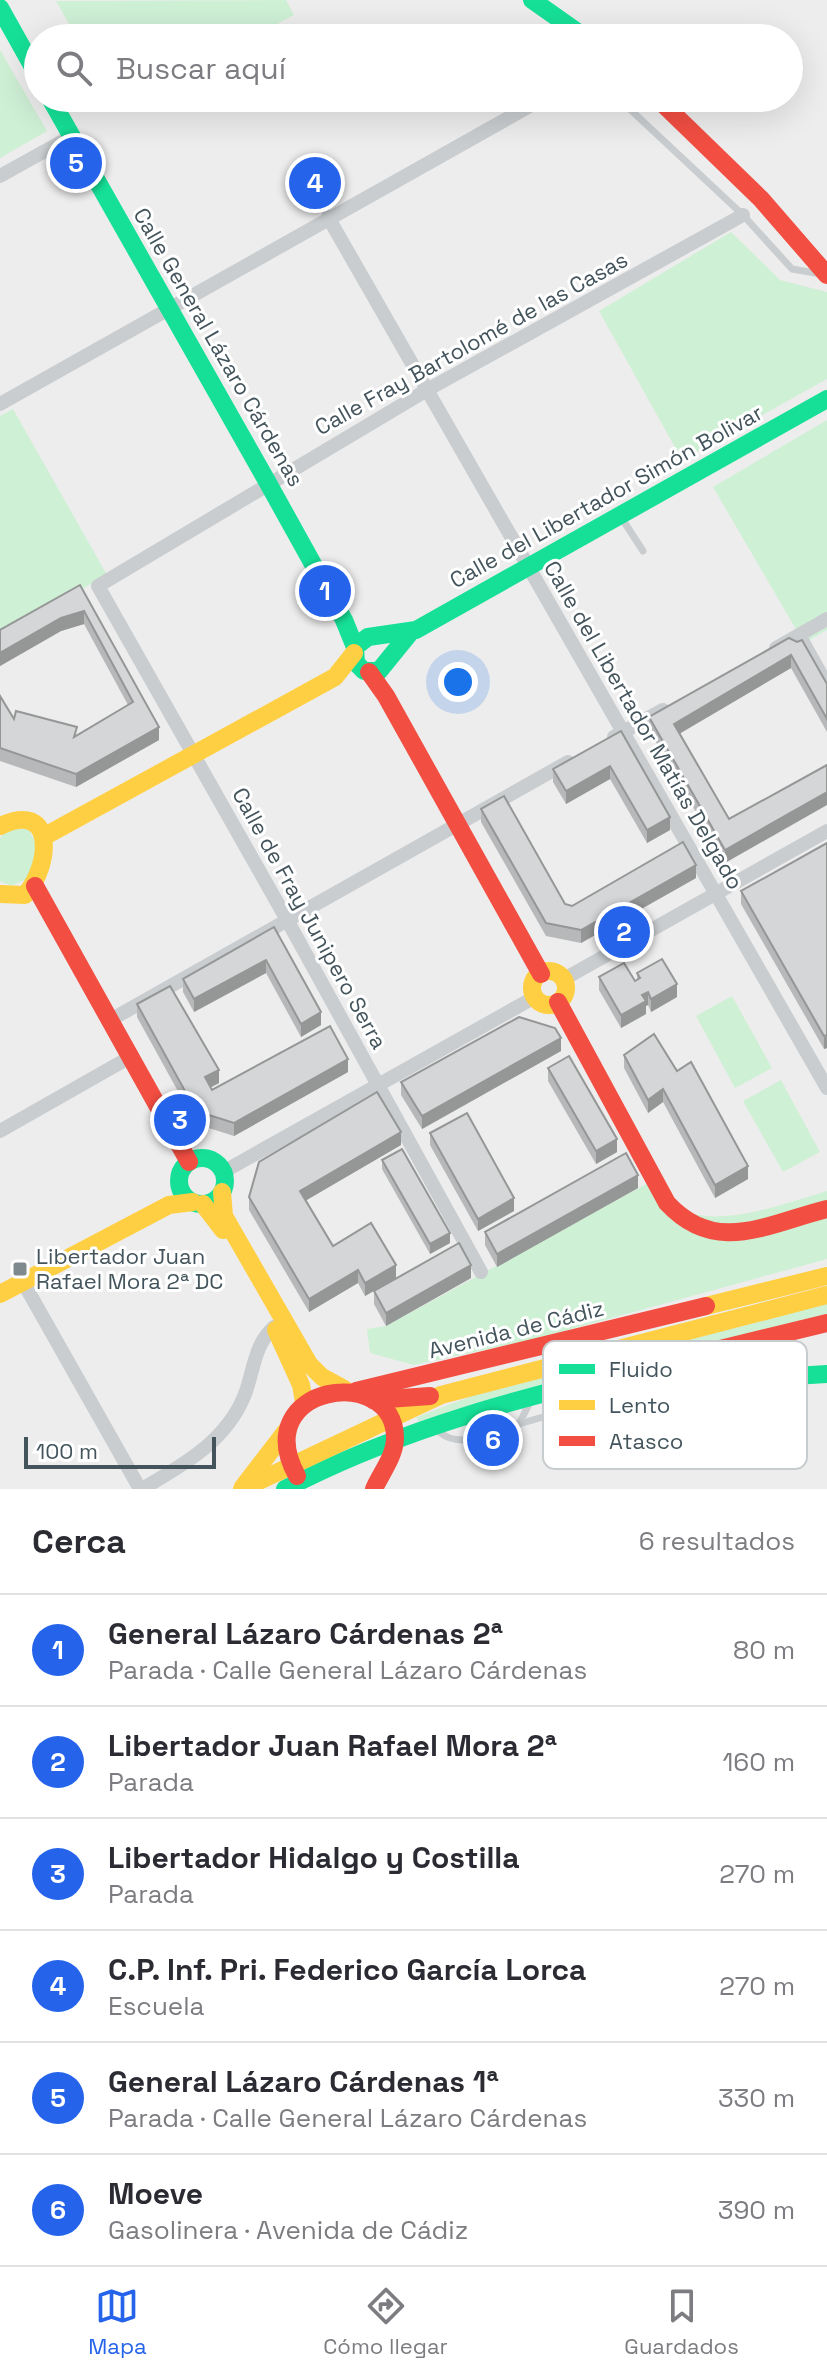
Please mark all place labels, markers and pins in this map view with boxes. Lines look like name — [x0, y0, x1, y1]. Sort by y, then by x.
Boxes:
pin: 5 — [50, 133, 102, 193]
pin: 4 — [289, 153, 341, 213]
pin: 1 — [299, 561, 351, 621]
pin: 2 — [598, 902, 650, 962]
pin: 3 — [154, 1090, 206, 1150]
place label: Libertador Juan Rafael Mora 2ª DC — [36, 1242, 224, 1295]
marker: Libertador Juan Rafael Mora 2ª DC — [11, 1260, 29, 1278]
pin: 6 — [467, 1410, 519, 1470]

